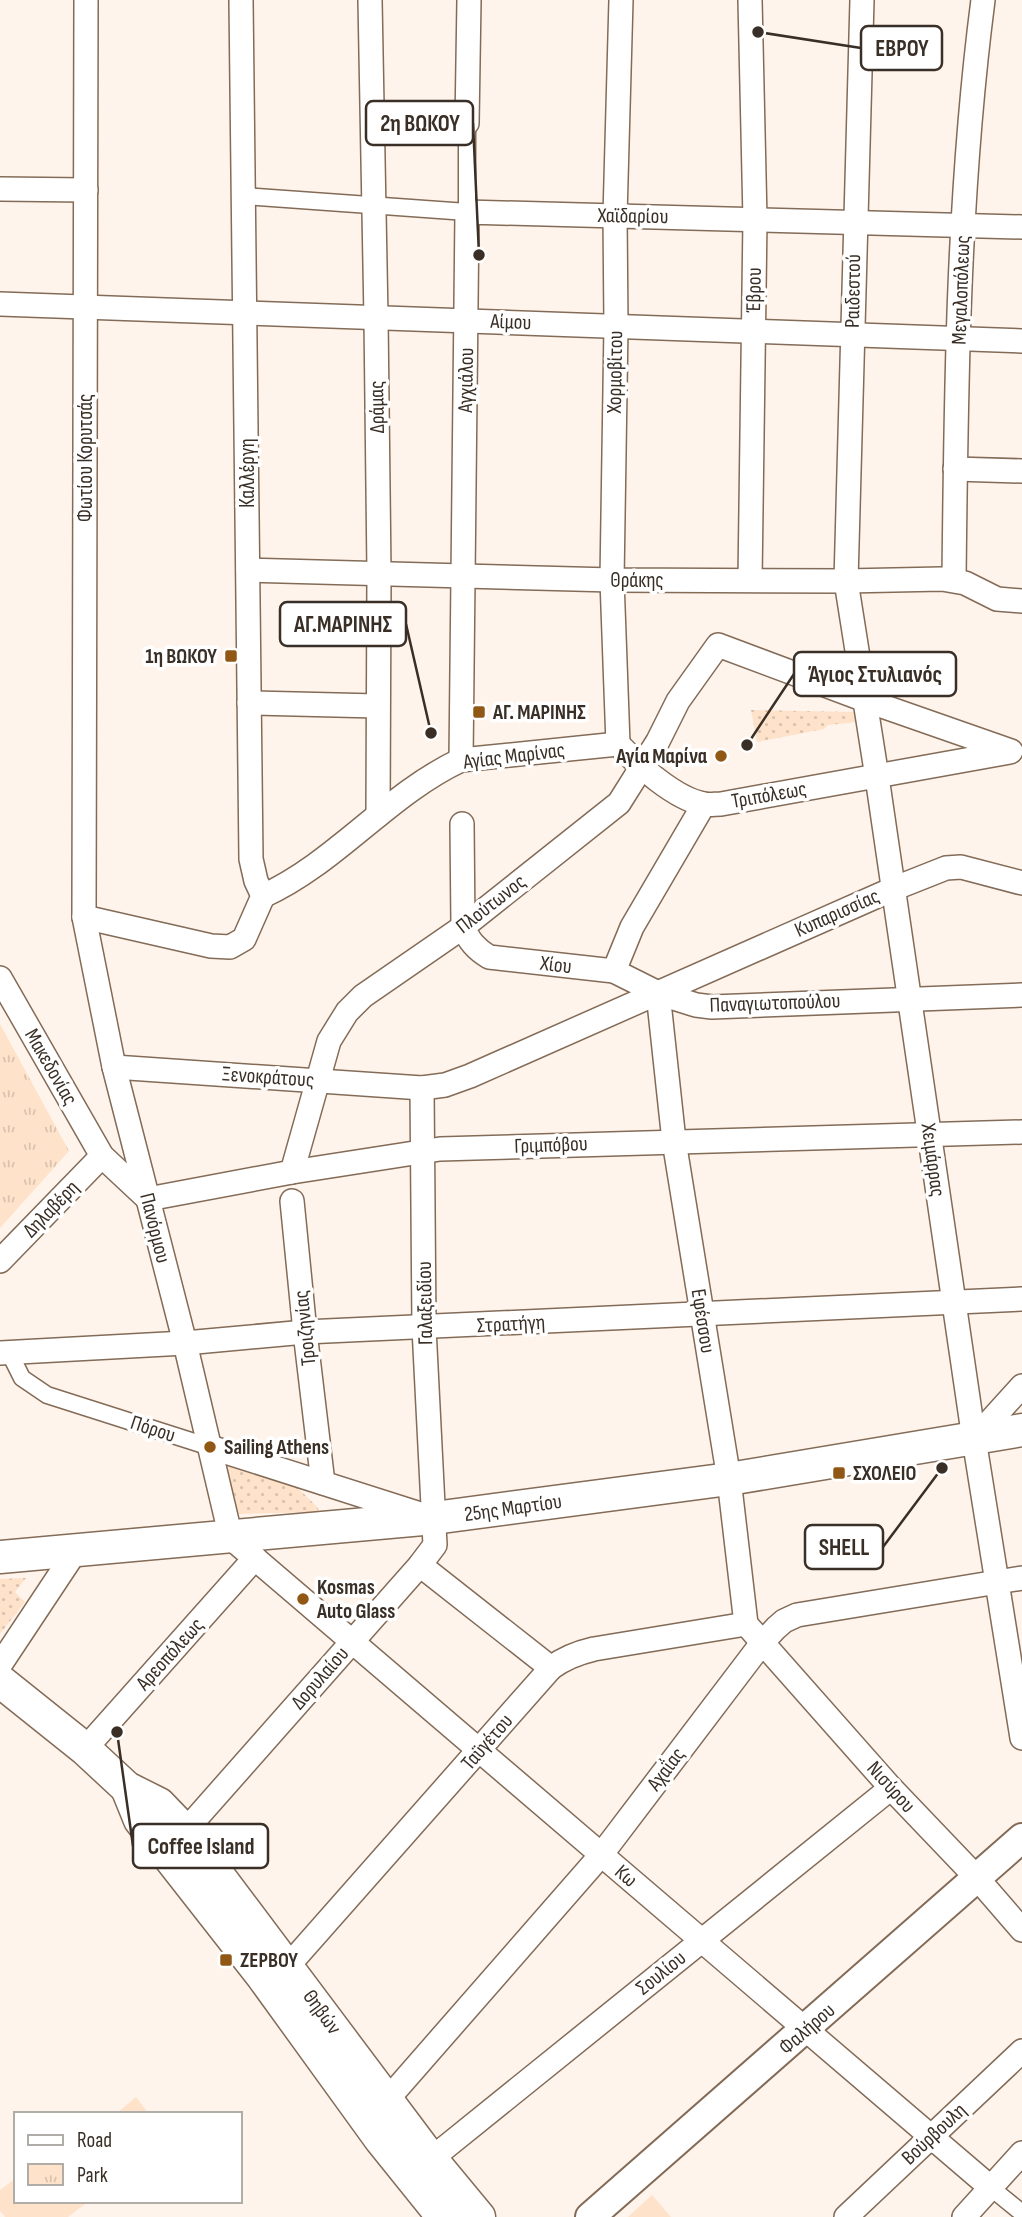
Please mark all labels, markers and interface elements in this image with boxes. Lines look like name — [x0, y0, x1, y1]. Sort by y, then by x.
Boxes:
callout: ΕΒΡΟΥ — [861, 26, 942, 70]
text: ΕΒΡΟΥ — [875, 35, 929, 63]
callout: 2η ΒΩΚΟΥ — [366, 101, 473, 145]
text: 2η ΒΩΚΟΥ — [380, 110, 460, 138]
street label: Χαϊδαρίου — [596, 203, 669, 229]
street label: Μεγαλοπόλεως — [947, 235, 975, 345]
street label: Ραιδεστού — [840, 254, 866, 328]
street label: Έβρου — [741, 267, 767, 314]
street label: Αίμου — [489, 309, 532, 335]
street label: Χορμοβίτου — [602, 330, 628, 415]
street label: Αγχιάλου — [453, 347, 479, 414]
street label: Δράμας — [364, 380, 390, 434]
street label: Φωτίου Κορυτσάς — [73, 394, 98, 522]
street label: Καλλέργη — [235, 438, 260, 508]
street label: Θράκης — [610, 568, 664, 593]
callout: ΑΓ.ΜΑΡΙΝΗΣ — [280, 602, 406, 646]
text: ΑΓ.ΜΑΡΙΝΗΣ — [293, 611, 392, 639]
place label: 1η ΒΩΚΟΥ — [145, 644, 217, 669]
marker: 1η ΒΩΚΟΥ — [223, 648, 239, 664]
callout: Άγιος Στυλιανός — [794, 652, 956, 696]
text: Άγιος Στυλιανός — [808, 661, 942, 689]
place label: ΑΓ. ΜΑΡΙΝΗΣ — [492, 700, 586, 725]
marker: ΑΓ. ΜΑΡΙΝΗΣ — [471, 704, 487, 720]
street label: Αγίας Μαρίνας — [461, 737, 566, 775]
place label: Αγία Μαρίνα — [615, 744, 708, 769]
marker: Αγία Μαρίνα — [713, 748, 729, 764]
street label: Τριπόλεως — [729, 776, 809, 814]
street label: Πλούτωνος — [451, 869, 531, 939]
street label: Κυπαρισσίας — [791, 883, 883, 943]
street label: Χίου — [538, 951, 573, 979]
street label: Παναγιωτοπούλου — [709, 988, 841, 1018]
street label: Μακεδονίας — [19, 1024, 83, 1110]
street label: Ξενοκράτους — [221, 1061, 315, 1093]
street label: Χειμάρρας — [915, 1121, 951, 1198]
street label: Γριμπόβου — [514, 1131, 588, 1159]
street label: Δηλαβέρη — [18, 1175, 84, 1243]
street label: Πανόρμου — [134, 1190, 176, 1266]
street label: Γαλαξειδίου — [412, 1261, 438, 1345]
street label: Εφέσσου — [686, 1287, 720, 1355]
street label: Τροιζηνίας — [289, 1289, 321, 1367]
street label: Στρατήγη — [476, 1310, 546, 1338]
street label: Πόρου — [127, 1410, 179, 1448]
place label: Sailing Athens — [224, 1435, 329, 1460]
marker: Sailing Athens — [202, 1439, 218, 1455]
place label: ΣΧΟΛΕΙΟ — [853, 1461, 916, 1486]
marker: ΣΧΟΛΕΙΟ — [831, 1465, 847, 1481]
street label: 25ης Μαρτίου — [463, 1489, 563, 1527]
callout: SHELL — [805, 1525, 883, 1569]
text: SHELL — [819, 1534, 869, 1562]
place label: Kosmas Auto Glass — [316, 1575, 395, 1624]
marker: Kosmas Auto Glass — [295, 1591, 311, 1607]
street label: Αρεοπόλεως — [130, 1613, 209, 1696]
street label: Δορυλαίου — [286, 1642, 354, 1714]
street label: Ταϋγέτου — [456, 1709, 518, 1775]
street label: Αχαΐας — [641, 1743, 690, 1796]
street label: Νισύρου — [861, 1756, 921, 1818]
callout: Coffee Island — [133, 1824, 268, 1868]
text: Coffee Island — [147, 1833, 255, 1861]
street label: Κω — [610, 1859, 642, 1893]
street label: Σουλίου — [631, 1945, 691, 2001]
place label: ΖΕΡΒΟΥ — [240, 1948, 298, 1973]
marker: ΖΕΡΒΟΥ — [218, 1952, 234, 1968]
street label: Θηβών — [297, 1985, 347, 2039]
street label: Φαλήρου — [774, 1998, 840, 2060]
street label: Βούρβουλη — [897, 2098, 971, 2170]
legend — [14, 2112, 242, 2203]
text: Road — [77, 2128, 112, 2153]
text: Park — [77, 2163, 108, 2188]

